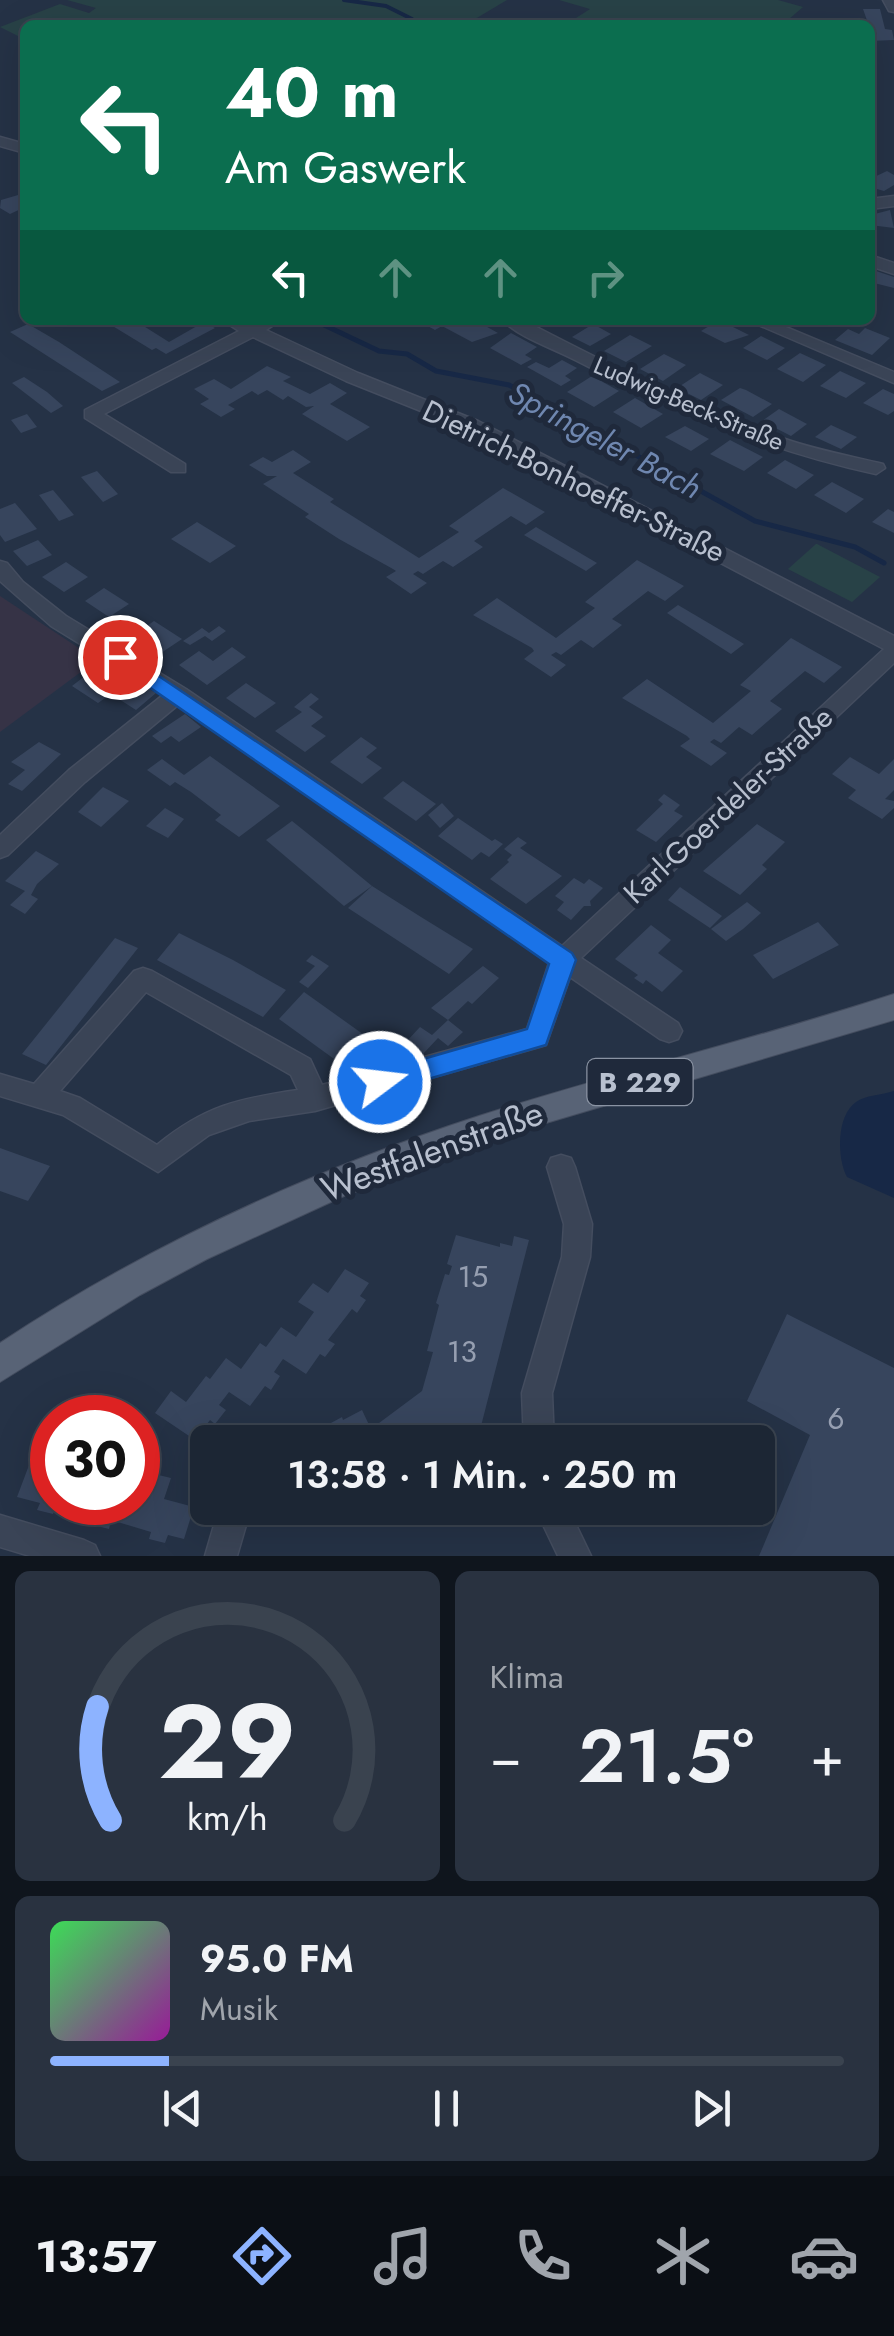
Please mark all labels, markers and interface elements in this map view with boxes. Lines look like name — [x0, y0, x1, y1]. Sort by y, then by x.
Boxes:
text: 40 m — [225, 42, 399, 143]
icon: left — [60, 60, 190, 190]
text: Am Gaswerk — [225, 135, 466, 200]
icon: left — [263, 250, 318, 305]
icon: ahead — [368, 250, 423, 305]
icon: ahead — [473, 250, 528, 305]
icon: right — [578, 250, 633, 305]
street label: Ludwig-Beck-Straße — [588, 347, 790, 459]
water label: Springeler Bach — [500, 370, 710, 510]
street label: Dietrich-Bonhoeffer-Straße — [415, 389, 733, 573]
pin — [78, 615, 163, 700]
icon: arrive — [93, 630, 148, 685]
street label: Karl-Goerdeler-Straße — [614, 696, 842, 914]
position arrow — [328, 1030, 432, 1134]
road number: B 229 — [588, 1059, 692, 1105]
street label: Westfalenstraße — [314, 1088, 550, 1214]
house number: 15 — [458, 1255, 488, 1298]
house number: 13 — [447, 1330, 477, 1373]
speed limit sign: 30 — [30, 1395, 160, 1525]
house number: 6 — [827, 1397, 845, 1440]
text: 13:58 · 1 Min. · 250 m — [288, 1447, 677, 1502]
text: Klima — [490, 1654, 564, 1700]
text: 29 — [158, 1667, 296, 1817]
text: 21.5° — [578, 1702, 754, 1810]
text: − — [490, 1717, 522, 1797]
text: + — [810, 1717, 844, 1797]
text: km/h — [187, 1792, 268, 1843]
text: 95.0 FM — [200, 1931, 354, 1986]
text: Musik — [200, 1986, 278, 2032]
icon: previous — [155, 2081, 210, 2136]
icon: pause — [419, 2081, 474, 2136]
icon: next — [684, 2081, 739, 2136]
icon: directions — [227, 2221, 297, 2291]
icon: music — [368, 2221, 438, 2291]
icon: phone — [508, 2221, 578, 2291]
icon: climate — [648, 2221, 718, 2291]
icon: car — [789, 2221, 859, 2291]
text: 13:57 — [35, 2224, 157, 2289]

